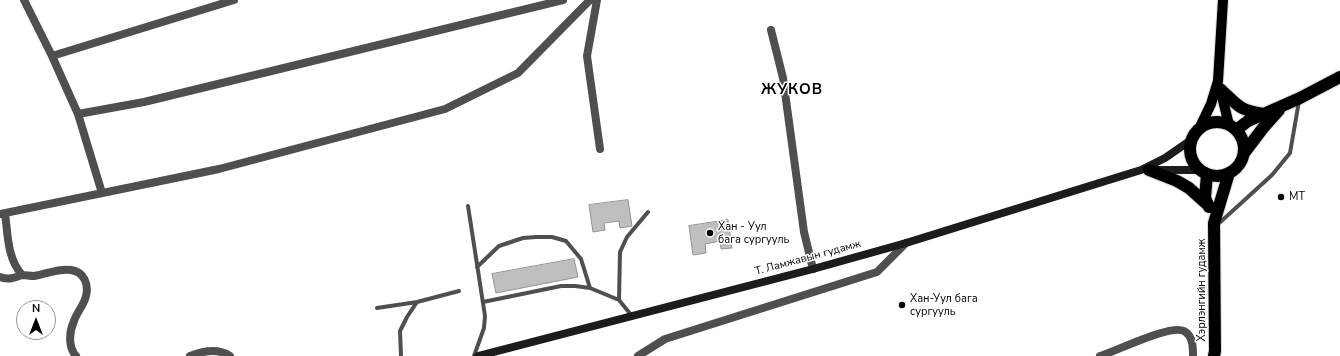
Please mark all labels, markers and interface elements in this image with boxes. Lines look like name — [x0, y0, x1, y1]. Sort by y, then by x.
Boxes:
district label: ЖУКОВ — [761, 81, 823, 99]
place label: MT — [1289, 190, 1305, 204]
marker: MT — [1276, 192, 1286, 202]
place label: Хан - Уул бага сургууль — [718, 220, 789, 246]
marker: Хан - Уул бага сургууль — [705, 228, 715, 238]
street label: Т. Ламжавын гудамж — [754, 237, 862, 279]
street label: Хэрлэнгийн гудамж — [1195, 239, 1209, 341]
place label: Хан-Уул бага сургууль — [910, 292, 978, 318]
north arrow — [16, 300, 56, 340]
marker: Хан-Уул бага сургууль — [897, 300, 907, 310]
text: N — [32, 301, 40, 316]

